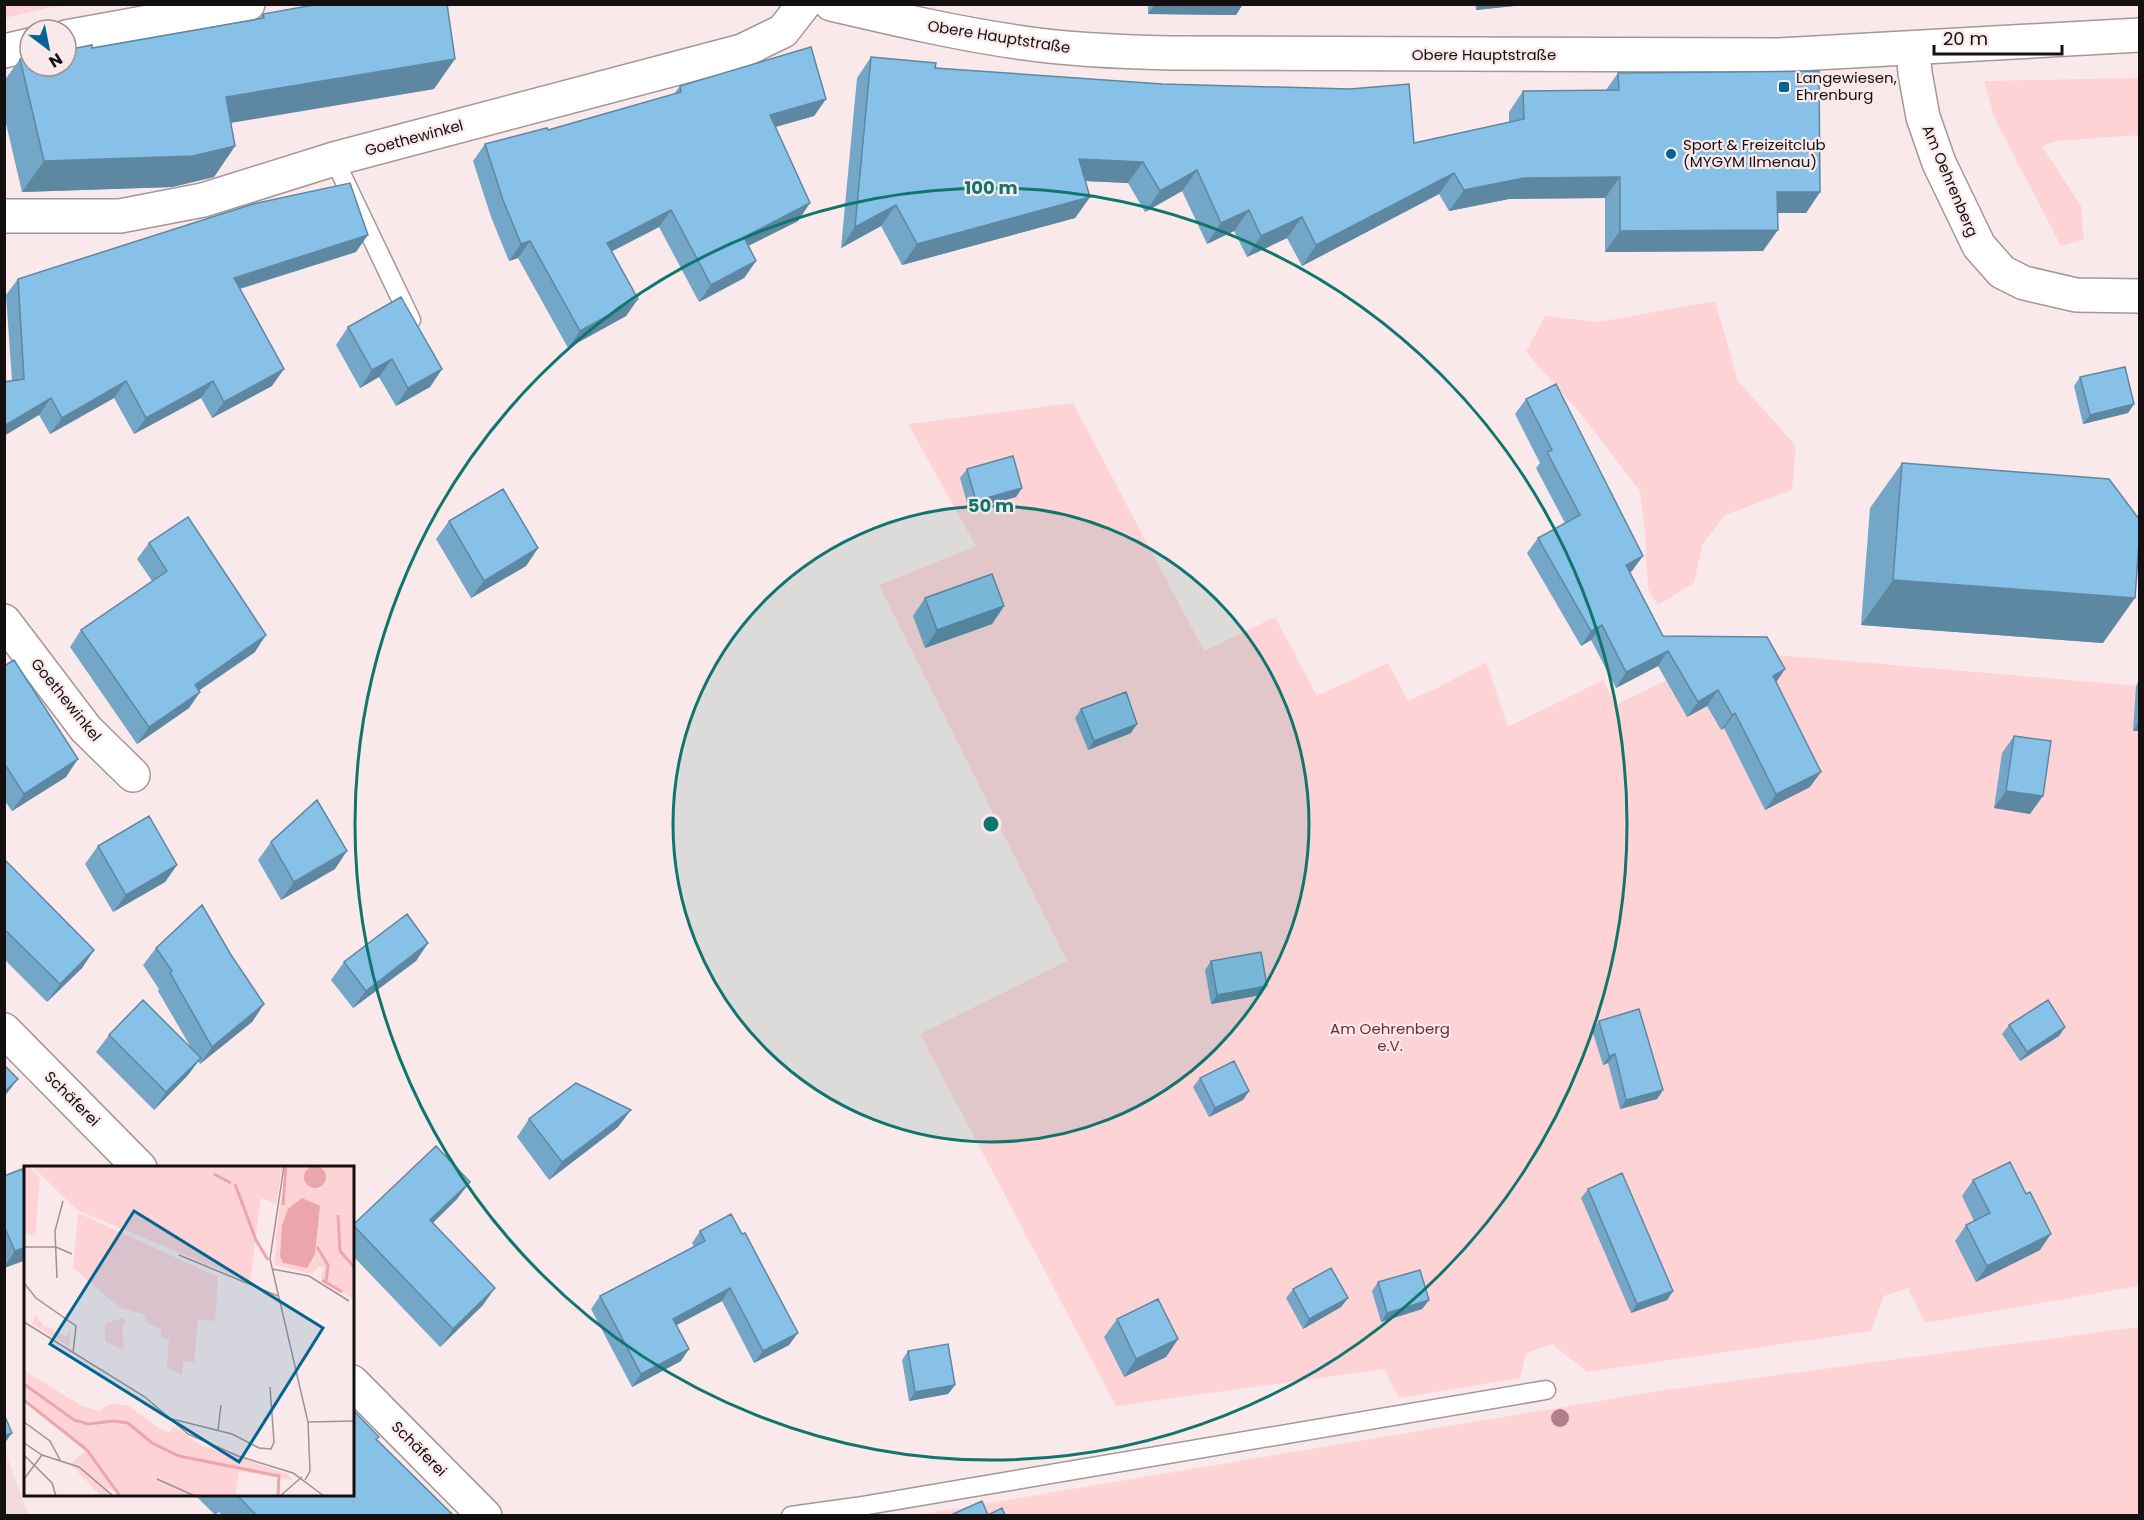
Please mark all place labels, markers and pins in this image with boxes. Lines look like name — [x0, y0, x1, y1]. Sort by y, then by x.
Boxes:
place label: Langewiesen, Ehrenburg — [1796, 67, 1897, 105]
marker: Langewiesen, Ehrenburg — [1777, 80, 1791, 94]
place label: Sport & Freizeitclub (MYGYM Ilmenau) — [1683, 134, 1826, 172]
marker: Sport & Freizeitclub (MYGYM Ilmenau) — [1664, 147, 1678, 161]
centre of rings — [981, 814, 1001, 834]

